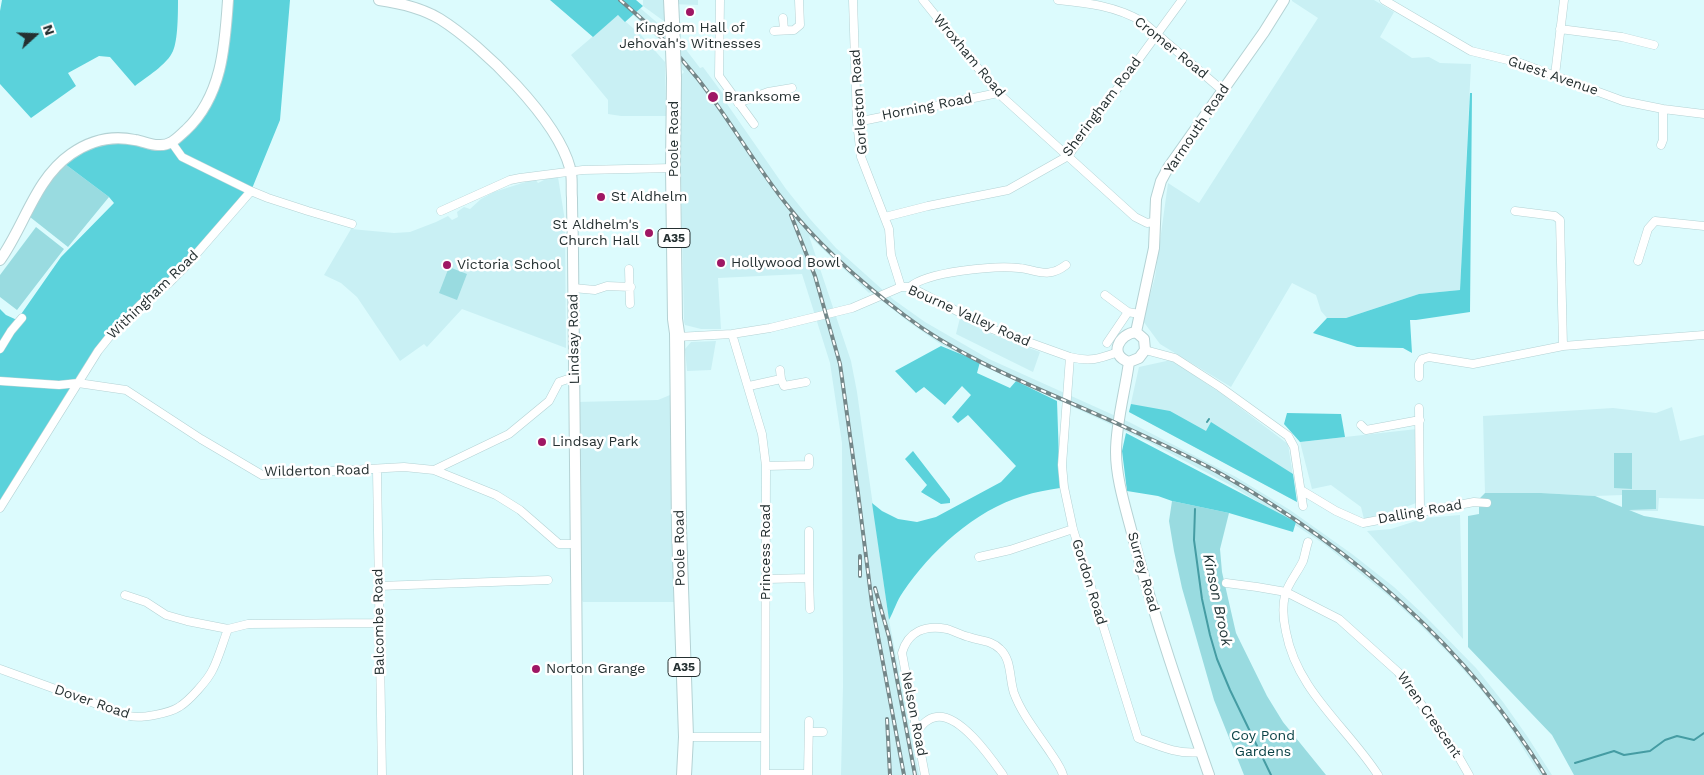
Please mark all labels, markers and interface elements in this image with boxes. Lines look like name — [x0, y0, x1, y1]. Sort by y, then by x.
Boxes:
marker: Kingdom Hall of Jehovah's Witnesses — [684, 6, 696, 18]
north arrow — [10, 10, 60, 60]
street label: Wroxham Road — [929, 11, 1009, 101]
street label: Cromer Road — [1131, 13, 1211, 83]
place label: Kingdom Hall of Jehovah's Witnesses — [619, 20, 761, 52]
text: N — [40, 22, 58, 37]
street label: Gorleston Road — [847, 49, 871, 155]
street label: Guest Avenue — [1506, 53, 1600, 99]
street label: Sheringham Road — [1059, 54, 1145, 160]
street label: Yarmouth Road — [1161, 81, 1233, 177]
place label: Branksome — [724, 89, 800, 105]
marker: Branksome — [706, 90, 720, 104]
street label: Horning Road — [880, 90, 974, 124]
street label: Poole Road — [666, 101, 682, 177]
place label: St Aldhelm — [611, 189, 687, 205]
marker: St Aldhelm — [595, 191, 607, 203]
place label: St Aldhelm's Church Hall — [553, 217, 639, 250]
marker: St Aldhelm's Church Hall — [643, 227, 655, 239]
road number: A35 — [658, 228, 690, 248]
street label: Withingham Road — [104, 247, 202, 343]
place label: Hollywood Bowl — [731, 255, 840, 271]
place label: Victoria School — [457, 257, 561, 273]
marker: Hollywood Bowl — [715, 257, 727, 269]
marker: Victoria School — [441, 259, 453, 271]
street label: Bourne Valley Road — [905, 281, 1033, 351]
street label: Lindsay Road — [565, 294, 583, 384]
place label: Lindsay Park — [552, 434, 639, 450]
marker: Lindsay Park — [536, 436, 548, 448]
street label: Wilderton Road — [264, 462, 370, 480]
street label: Dalling Road — [1377, 496, 1463, 528]
street label: Princess Road — [758, 504, 774, 600]
street label: Poole Road — [671, 510, 689, 586]
street label: Surrey Road — [1124, 530, 1162, 614]
street label: Gordon Road — [1068, 537, 1110, 627]
water label: Kinson Brook — [1198, 552, 1236, 648]
street label: Balcombe Road — [370, 568, 388, 676]
road number: A35 — [668, 658, 700, 676]
place label: Norton Grange — [546, 661, 645, 677]
marker: Norton Grange — [530, 663, 542, 675]
street label: Wren Crescent — [1393, 669, 1465, 761]
street label: Nelson Road — [898, 670, 930, 758]
street label: Dover Road — [52, 681, 132, 723]
park label: Coy Pond Gardens — [1231, 728, 1295, 760]

